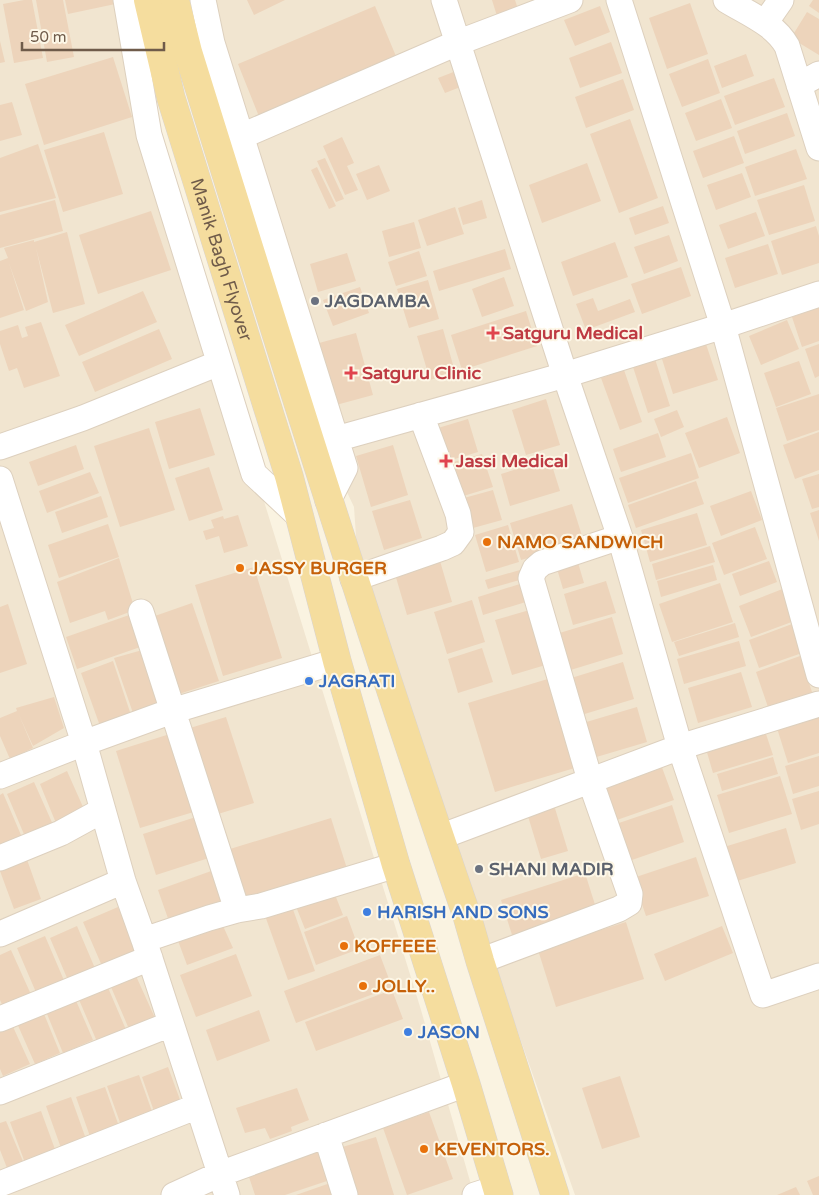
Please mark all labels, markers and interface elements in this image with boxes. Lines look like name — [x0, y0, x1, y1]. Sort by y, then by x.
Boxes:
scale bar — [22, 20, 165, 52]
text: 50 m — [30, 28, 67, 46]
street label: Manik Bagh Flyover — [186, 176, 257, 344]
place label: JAGDAMBA — [324, 290, 430, 312]
marker: JAGDAMBA — [309, 295, 321, 307]
place label: Satguru Medical — [503, 322, 643, 344]
marker: Satguru Medical — [487, 327, 499, 339]
place label: Satguru Clinic — [362, 362, 482, 384]
marker: Satguru Clinic — [344, 366, 358, 380]
place label: Jassi Medical — [455, 450, 568, 472]
marker: Jassi Medical — [440, 455, 452, 467]
place label: NAMO SANDWICH — [497, 531, 663, 553]
marker: NAMO SANDWICH — [481, 536, 493, 548]
place label: JASSY BURGER — [249, 557, 387, 579]
marker: JASSY BURGER — [234, 562, 246, 574]
place label: JAGRATI — [318, 670, 395, 692]
marker: JAGRATI — [303, 675, 315, 687]
place label: SHANI MADIR — [489, 858, 614, 880]
marker: SHANI MADIR — [473, 863, 485, 875]
place label: HARISH AND SONS — [377, 901, 549, 923]
marker: HARISH AND SONS — [361, 906, 373, 918]
place label: KOFFEEE — [354, 935, 436, 957]
marker: KOFFEEE — [338, 940, 350, 952]
place label: JOLLY.. — [372, 975, 435, 997]
marker: JOLLY.. — [357, 980, 369, 992]
place label: JASON — [417, 1021, 480, 1043]
marker: JASON — [402, 1026, 414, 1038]
place label: KEVENTORS. — [434, 1138, 550, 1160]
marker: KEVENTORS. — [418, 1143, 430, 1155]

